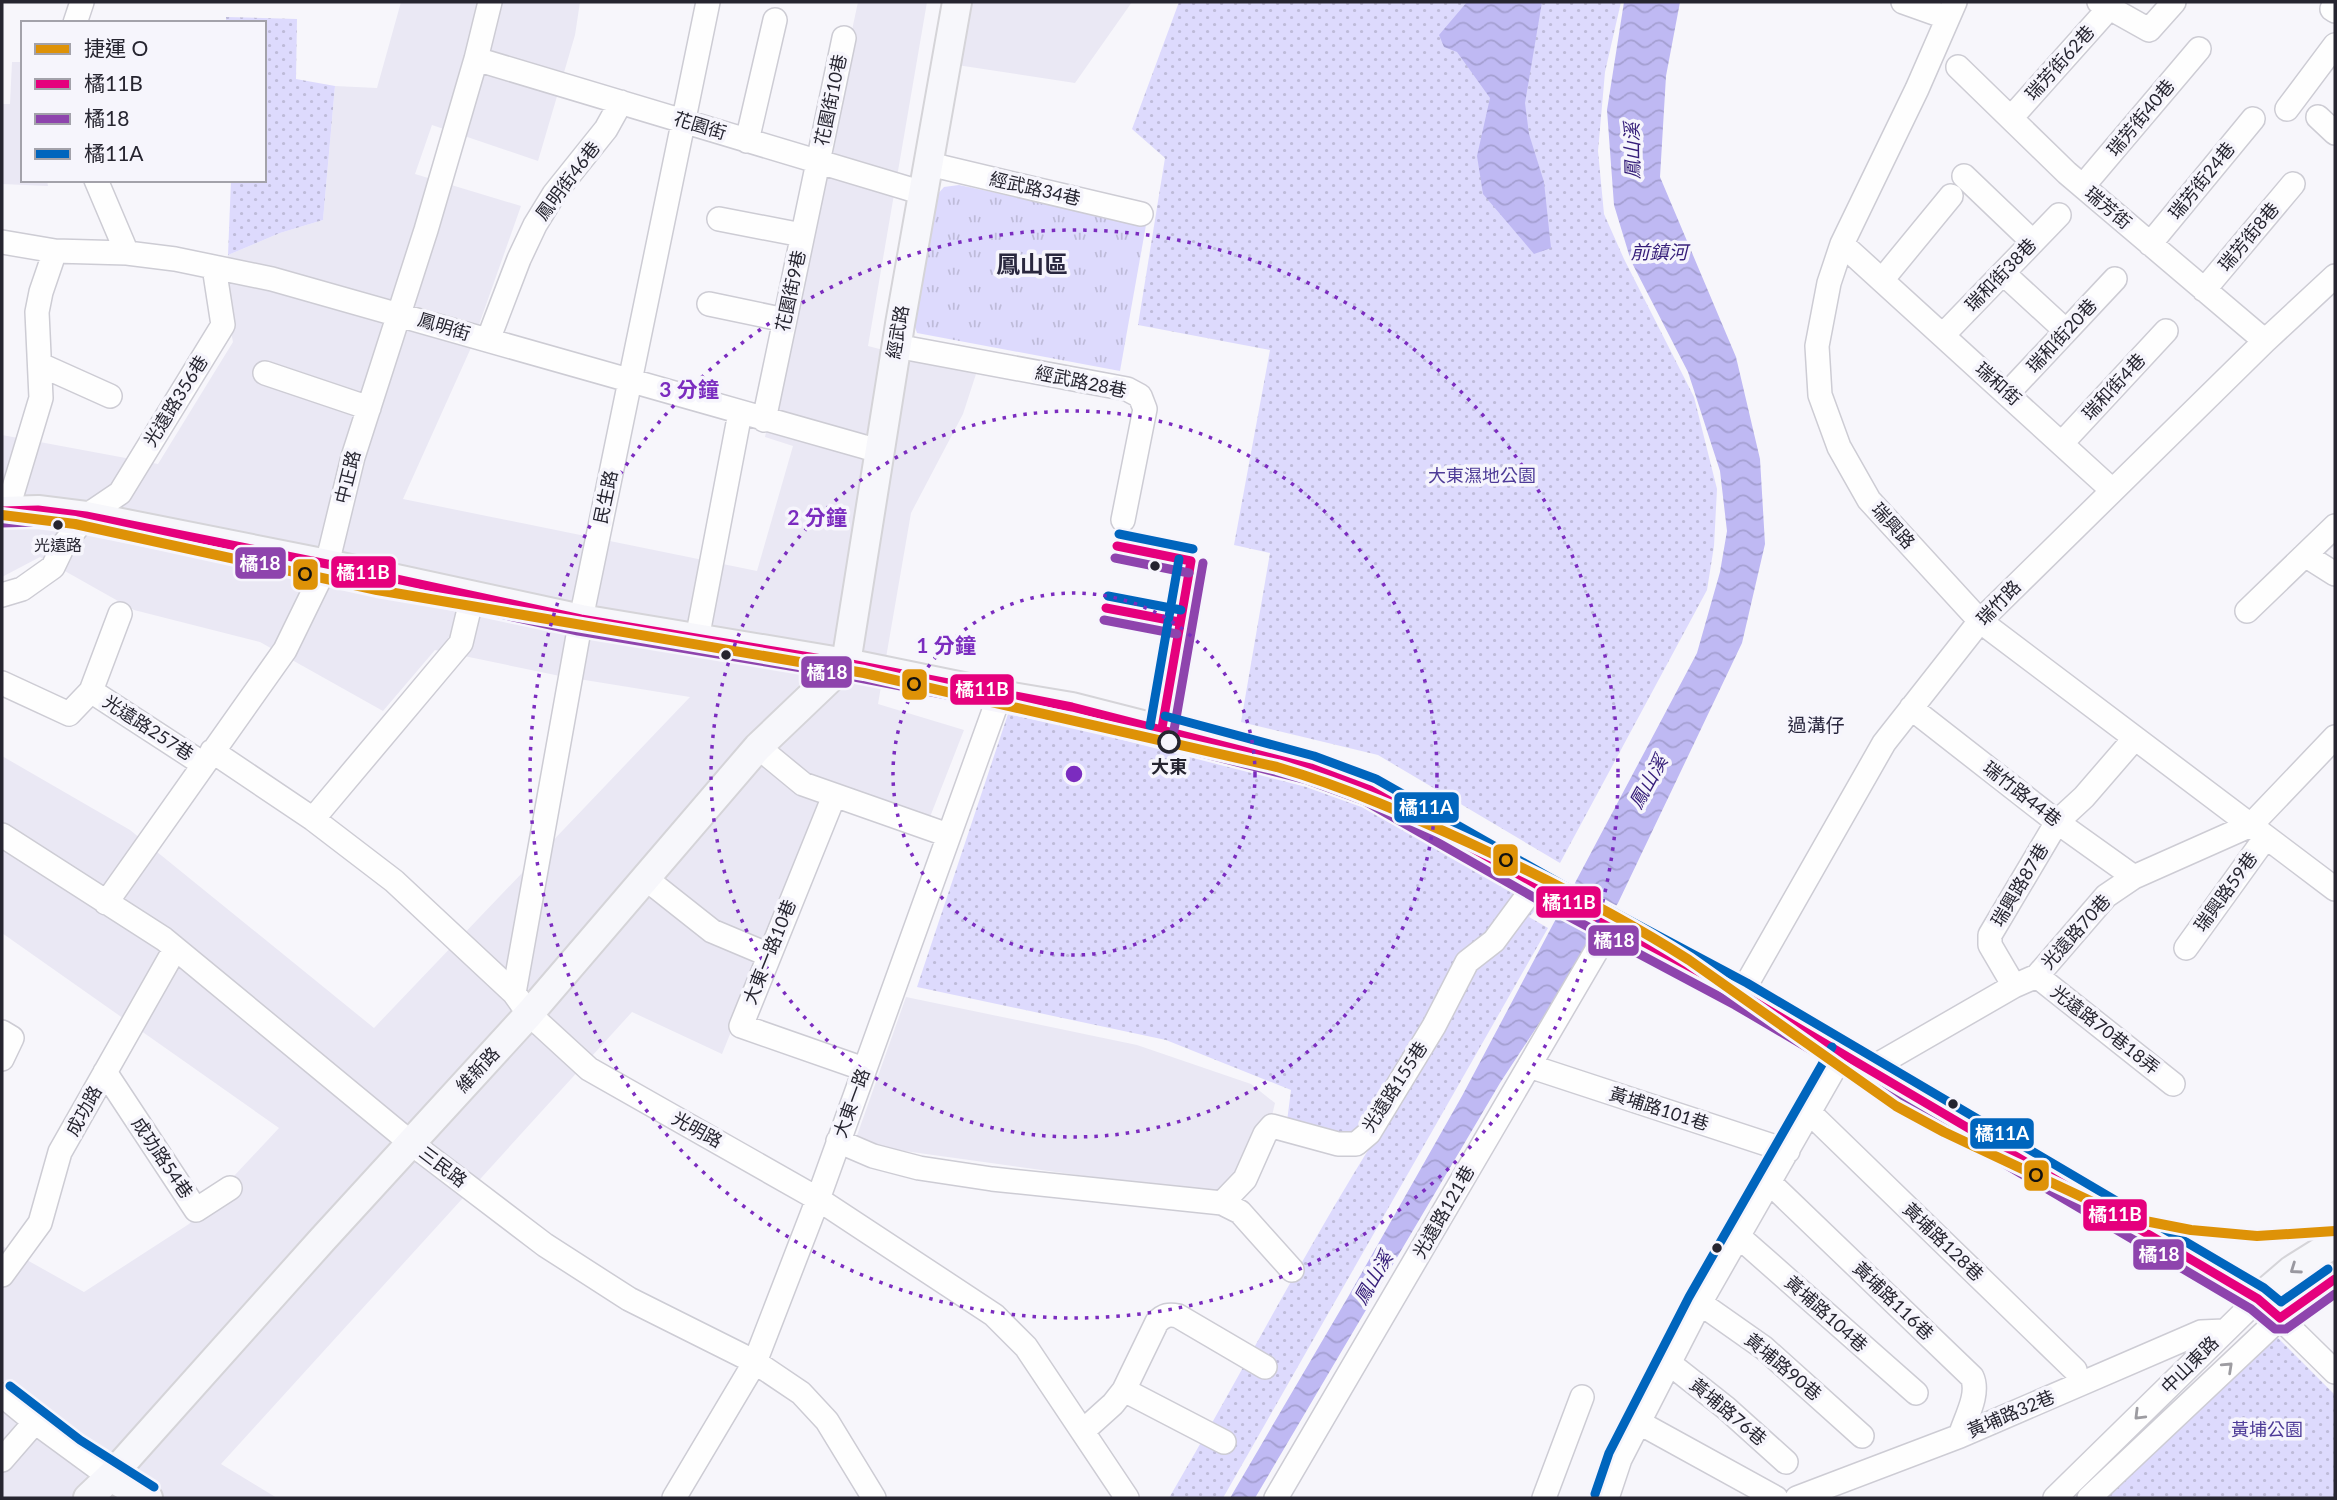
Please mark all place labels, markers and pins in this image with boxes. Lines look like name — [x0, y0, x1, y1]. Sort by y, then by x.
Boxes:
marker: 光遠路 — [51, 518, 65, 532]
place label: 光遠路 — [34, 535, 82, 554]
unlabelled marker — [1148, 559, 1162, 573]
unlabelled marker — [719, 648, 733, 662]
marker: 大東 — [1158, 731, 1180, 753]
place label: 大東 — [1151, 755, 1187, 777]
centre of rings — [1062, 762, 1086, 786]
unlabelled marker — [1946, 1097, 1960, 1111]
unlabelled marker — [1710, 1241, 1724, 1255]

